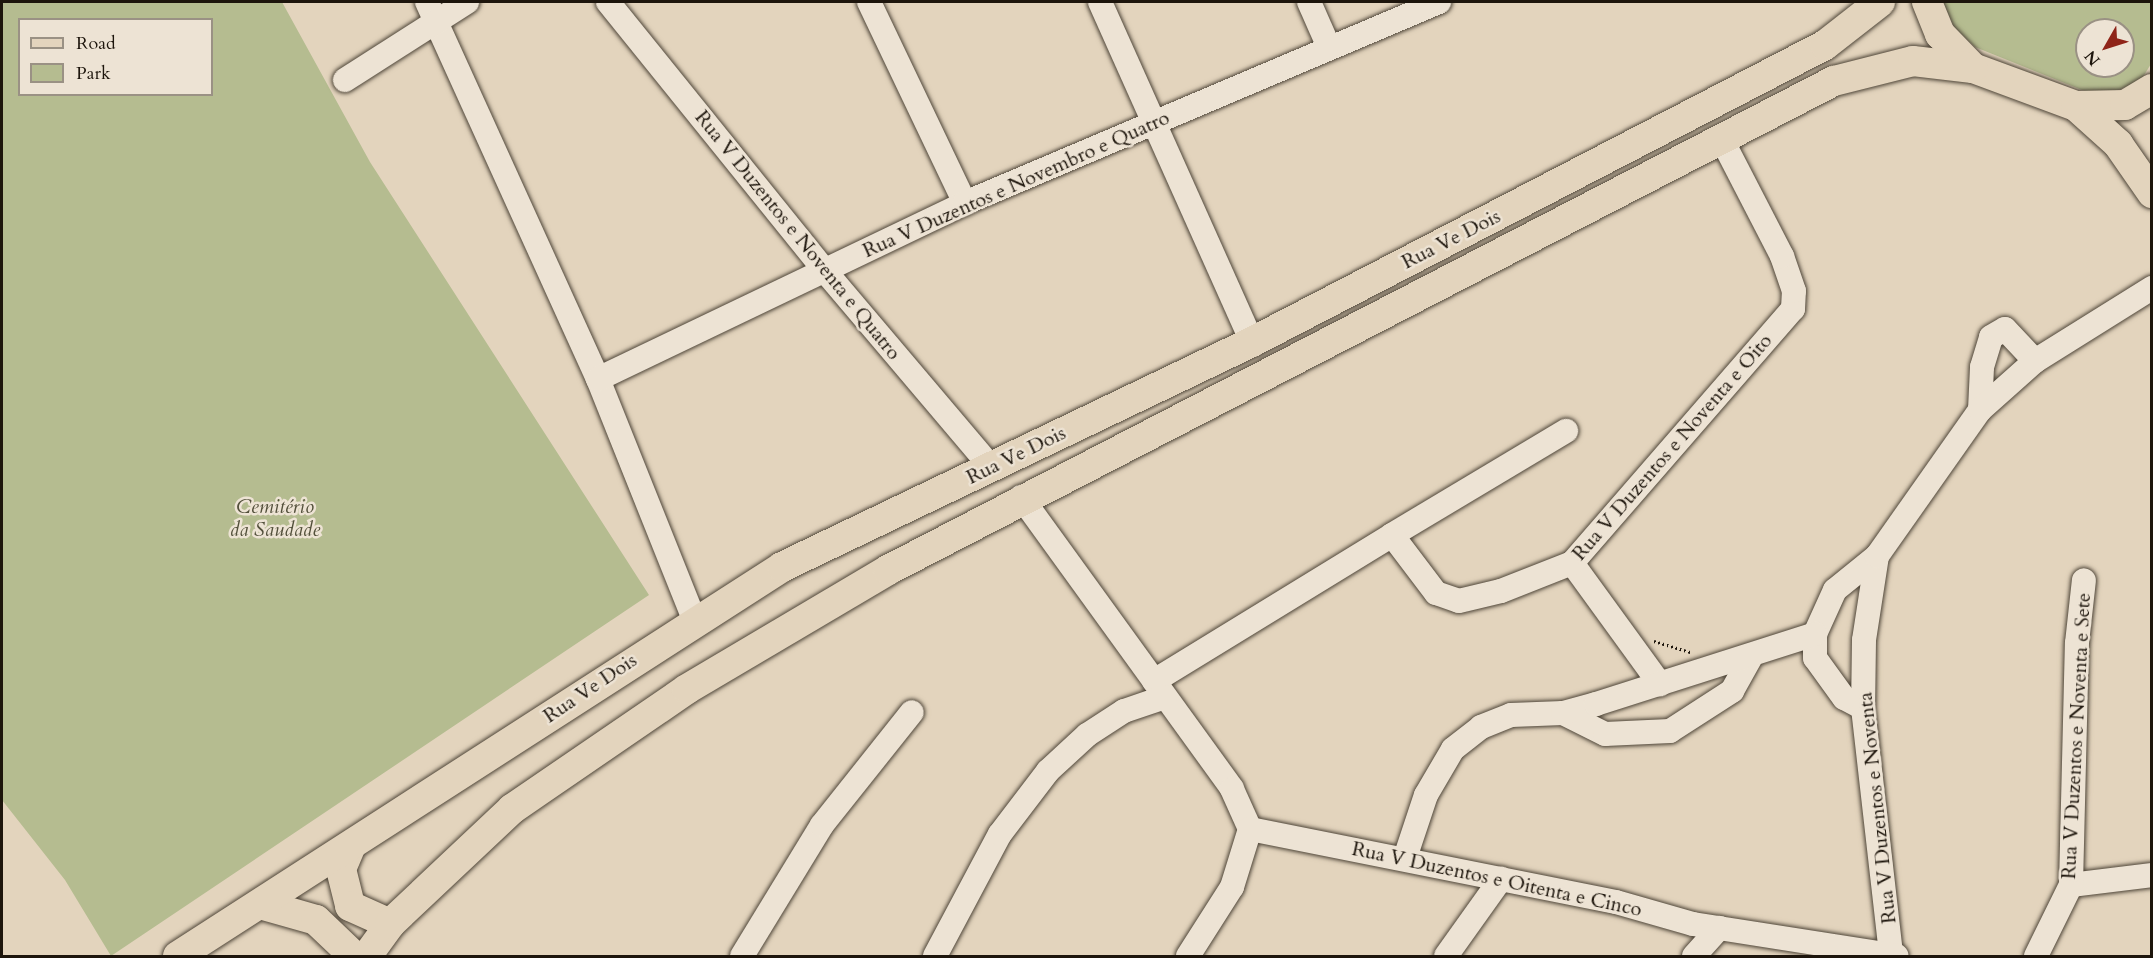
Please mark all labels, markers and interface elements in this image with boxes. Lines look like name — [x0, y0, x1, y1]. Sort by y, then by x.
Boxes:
legend — [18, 18, 213, 96]
north arrow — [2075, 18, 2135, 78]
text: Road — [76, 31, 116, 56]
text: N — [2080, 46, 2105, 70]
text: Park — [76, 61, 111, 86]
street label: Rua V Duzentos e Novembro e Quatro — [859, 105, 1173, 263]
street label: Rua V Duzentos e Noventa e Quatro — [690, 106, 906, 364]
street label: Rua Ve Dois — [1398, 204, 1504, 274]
street label: Rua V Duzentos e Noventa e Oito — [1567, 329, 1777, 565]
street label: Rua Ve Dois — [962, 421, 1070, 489]
park label: Cemitério da Saudade — [230, 495, 320, 542]
street label: Rua V Duzentos e Noventa e Sete — [2057, 592, 2095, 880]
street label: Rua Ve Dois — [539, 648, 641, 728]
street label: Rua V Duzentos e Noventa — [1853, 691, 1901, 925]
street label: Rua V Duzentos e Oitenta e Cinco — [1350, 837, 1644, 921]

